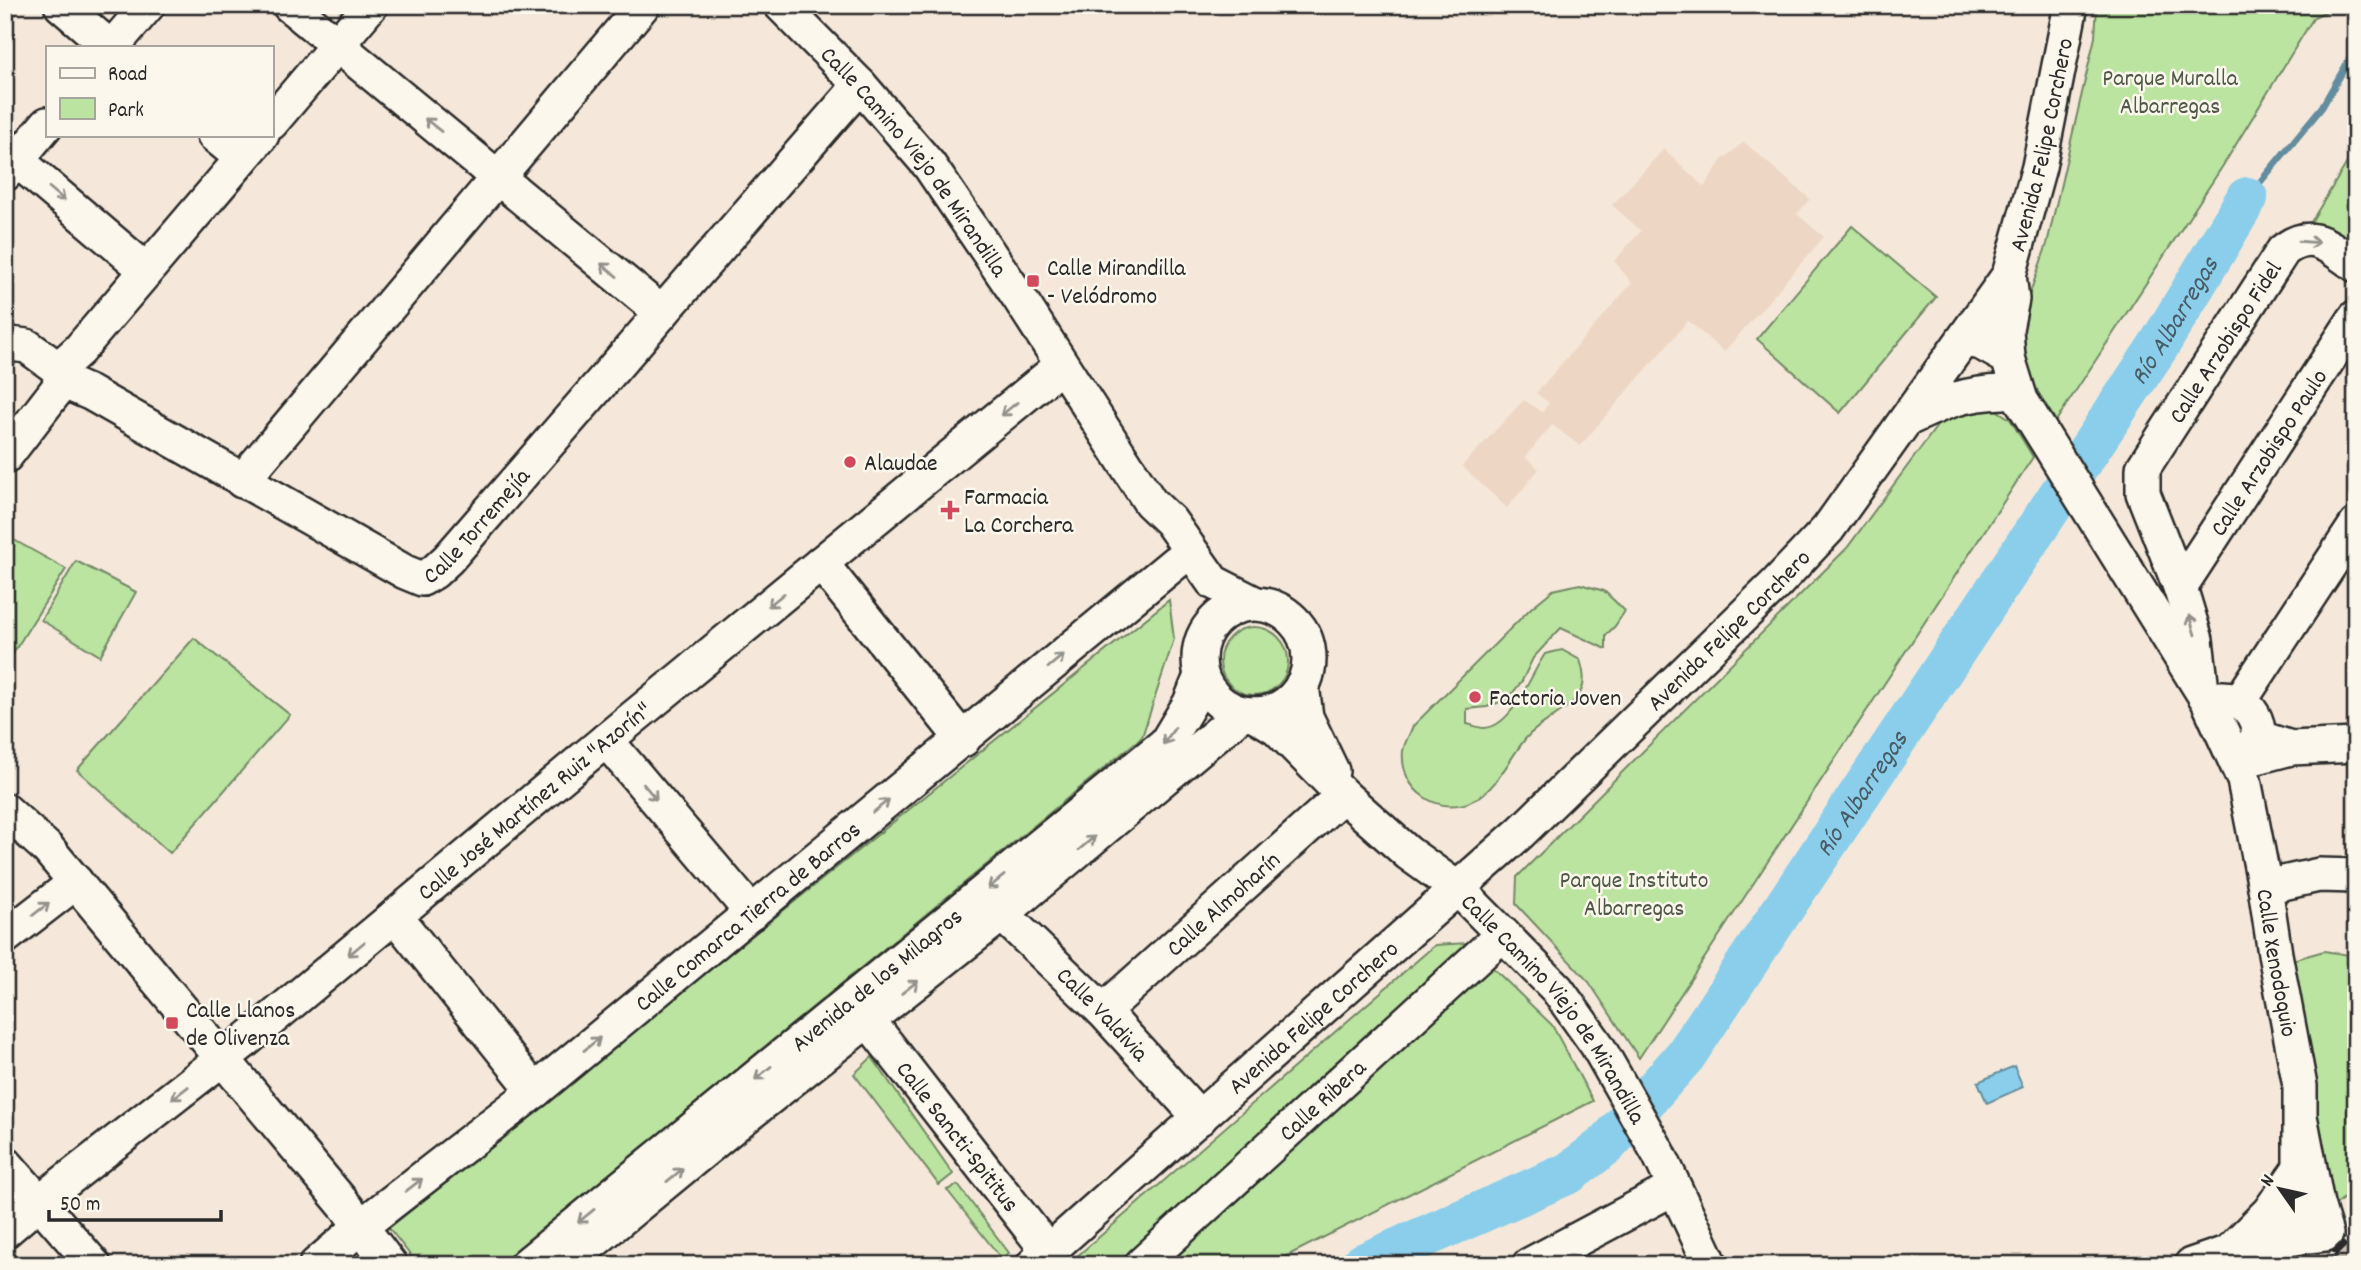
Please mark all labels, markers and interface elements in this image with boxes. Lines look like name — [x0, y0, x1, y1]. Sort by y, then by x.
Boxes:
street label: Avenida Felipe Corchero — [2002, 36, 2084, 256]
street label: Calle Camino Viejo de Mirandilla — [811, 40, 1015, 285]
legend — [46, 46, 273, 136]
text: Road — [108, 61, 147, 91]
park label: Parque Muralla Albarregas — [2102, 63, 2238, 125]
text: Park — [108, 97, 144, 127]
one-way arrow — [425, 117, 443, 133]
one-way arrow — [48, 186, 66, 202]
one-way arrow — [2298, 235, 2321, 248]
water label: Río Albarregas — [2122, 250, 2230, 393]
place label: Calle Mirandilla - Velódromo — [1047, 253, 1186, 315]
street label: Calle Arzobispo Fidel — [2162, 255, 2292, 431]
one-way arrow — [600, 262, 618, 278]
marker: Calle Mirandilla - Velódromo — [1025, 273, 1041, 289]
street label: Calle Arzobispo Paulo — [2203, 363, 2338, 544]
one-way arrow — [1000, 401, 1018, 417]
place label: Alaudae — [864, 448, 938, 482]
marker: Alaudae — [842, 454, 858, 470]
street label: Calle Torremejía — [418, 461, 540, 595]
place label: Farmacia La Corchera — [964, 482, 1074, 544]
marker: Farmacia La Corchera — [942, 502, 958, 518]
street label: Avenida Felipe Corchero — [1641, 543, 1820, 720]
one-way arrow — [768, 593, 786, 608]
one-way arrow — [2184, 614, 2197, 636]
one-way arrow — [1047, 653, 1065, 669]
place label: Factoria Joven — [1489, 683, 1621, 717]
marker: Factoria Joven — [1467, 689, 1483, 705]
street label: Calle José Martínez Ruiz "Azorín" — [411, 695, 660, 910]
water label: Río Albarregas — [1808, 724, 1919, 865]
one-way arrow — [1162, 726, 1176, 745]
one-way arrow — [642, 782, 658, 800]
one-way arrow — [872, 799, 890, 814]
street label: Calle Comarca Tierra de Barros — [629, 815, 870, 1022]
one-way arrow — [1077, 836, 1095, 851]
street label: Calle Almoharín — [1160, 845, 1289, 966]
park label: Parque Instituto Albarregas — [1560, 865, 1708, 927]
one-way arrow — [987, 875, 1005, 890]
street label: Calle Camino Viejo de Mirandilla — [1452, 887, 1653, 1132]
street label: Calle Xenodoquio — [2245, 887, 2304, 1040]
street label: Avenida de los Milagros — [785, 901, 971, 1062]
one-way arrow — [31, 902, 49, 917]
street label: Avenida Felipe Corchero — [1222, 934, 1408, 1104]
one-way arrow — [347, 941, 365, 956]
street label: Calle Valdivia — [1047, 961, 1156, 1071]
one-way arrow — [900, 979, 918, 994]
place label: Calle Llanos de Olivenza — [186, 995, 295, 1057]
marker: Calle Llanos de Olivenza — [164, 1015, 180, 1031]
one-way arrow — [583, 1037, 601, 1052]
street label: Calle Ribera — [1273, 1052, 1376, 1151]
street label: Calle Sancti-Spititus — [886, 1055, 1026, 1221]
one-way arrow — [754, 1065, 772, 1081]
one-way arrow — [171, 1086, 190, 1101]
north arrow — [2246, 1154, 2316, 1224]
one-way arrow — [666, 1167, 684, 1183]
text: N — [2255, 1170, 2283, 1193]
one-way arrow — [404, 1178, 422, 1193]
scale bar — [49, 1179, 220, 1223]
text: 50 m — [60, 1191, 100, 1221]
one-way arrow — [578, 1209, 596, 1224]

